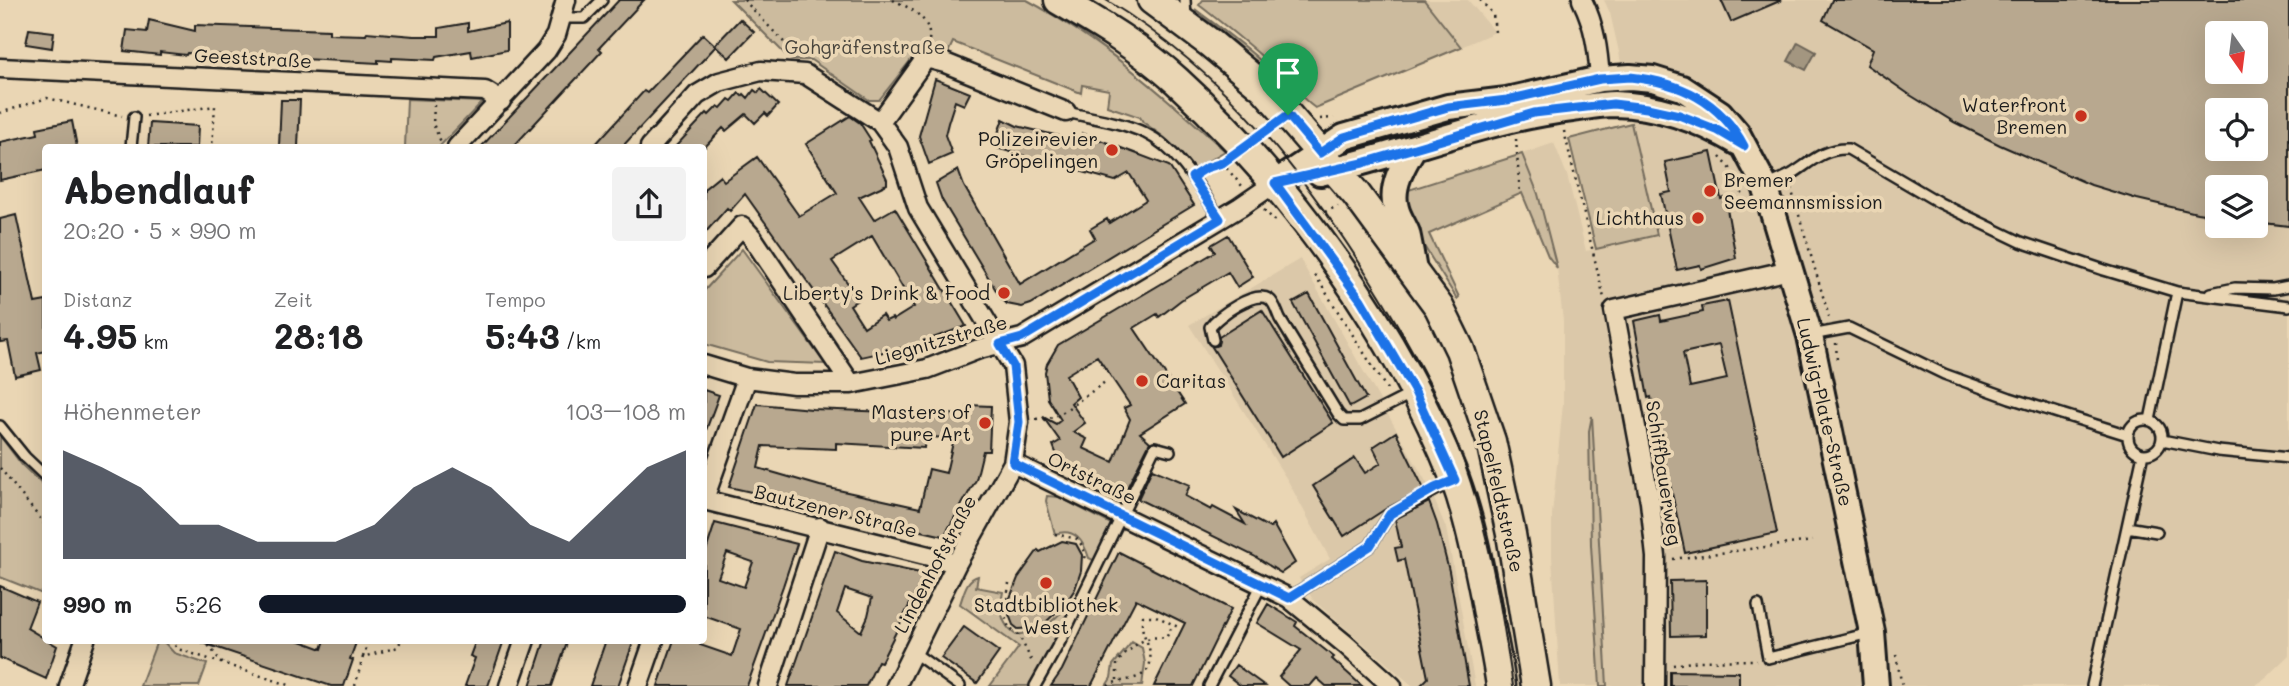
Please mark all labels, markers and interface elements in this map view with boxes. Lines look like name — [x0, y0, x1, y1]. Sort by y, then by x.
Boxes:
north arrow — [2205, 21, 2268, 84]
map controls — [2205, 21, 2268, 238]
park label: Gohgräfenstraße — [785, 34, 945, 59]
street label: Geeststraße — [193, 42, 313, 73]
pin — [1258, 43, 1318, 115]
icon: arrive — [1269, 54, 1307, 92]
place label: Waterfront Bremen — [1962, 92, 2067, 139]
button: locate — [2205, 98, 2268, 161]
marker: Waterfront Bremen — [2073, 108, 2089, 124]
place label: Polizeirevier Gröpelingen — [978, 126, 1098, 173]
marker: Polizeirevier Gröpelingen — [1104, 142, 1120, 158]
text: Abendlauf — [63, 164, 254, 214]
button: share — [612, 167, 686, 241]
place label: Bremer Seemannsmission — [1724, 167, 1883, 214]
button: layers — [2205, 175, 2268, 238]
marker: Bremer Seemannsmission — [1702, 183, 1718, 199]
place label: Lichthaus — [1596, 205, 1684, 230]
marker: Lichthaus — [1690, 210, 1706, 226]
text: 20:20 · 5 × 990 m — [63, 215, 257, 245]
place label: Liberty's Drink & Food — [783, 280, 990, 305]
marker: Liberty's Drink & Food — [996, 285, 1012, 301]
text: Distanz — [63, 287, 132, 312]
text: Zeit — [274, 287, 313, 312]
text: Tempo — [485, 287, 545, 312]
street label: Liegnitzstraße — [872, 309, 1010, 370]
text: 4.95 — [63, 312, 137, 358]
text: 28:18 — [274, 312, 364, 358]
text: 5:43 — [485, 312, 560, 358]
street label: Ludwig-Plate-Straße — [1792, 315, 1859, 509]
text: km — [137, 329, 169, 354]
text: /km — [560, 329, 601, 354]
place label: Caritas — [1156, 368, 1226, 393]
marker: Caritas — [1134, 373, 1150, 389]
text: Höhenmeter — [63, 396, 201, 426]
text: 103–108 m — [565, 396, 686, 426]
place label: Masters of pure Art — [871, 399, 972, 446]
street label: Schiffbauerweg — [1641, 399, 1688, 547]
street label: Stapelfeldtstraße — [1469, 407, 1530, 575]
marker: Masters of pure Art — [977, 415, 993, 431]
street label: Ortstraße — [1044, 445, 1141, 510]
street label: Bautzener Straße — [752, 478, 920, 543]
street label: Lindenhofstraße — [888, 490, 981, 637]
marker: Stadtbibliothek West — [1038, 575, 1054, 591]
text: 990 m — [63, 589, 132, 619]
text: 5:26 — [175, 589, 222, 619]
place label: Stadtbibliothek West — [974, 592, 1118, 639]

